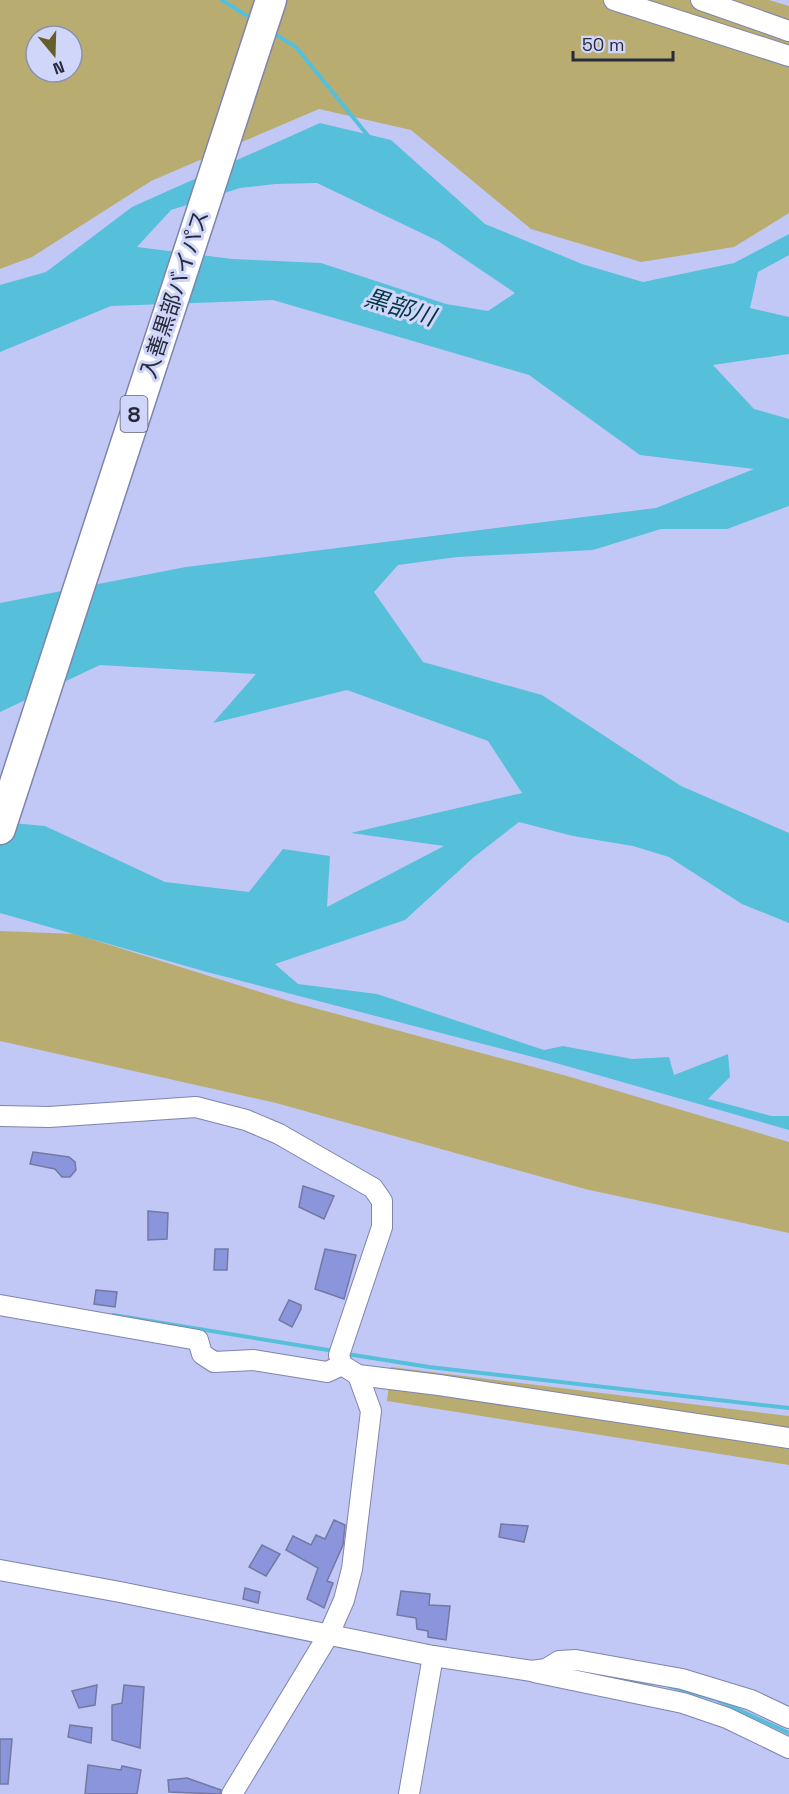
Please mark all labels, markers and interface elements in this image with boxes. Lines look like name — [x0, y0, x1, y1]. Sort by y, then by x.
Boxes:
north arrow — [24, 24, 84, 84]
scale bar — [573, 24, 674, 62]
text: 50 m — [582, 33, 624, 56]
text: N — [50, 56, 67, 79]
street label: 入善黒部バイパス — [134, 206, 214, 382]
water label: 黒部川 — [361, 282, 442, 333]
road number: 8 — [120, 396, 148, 432]

